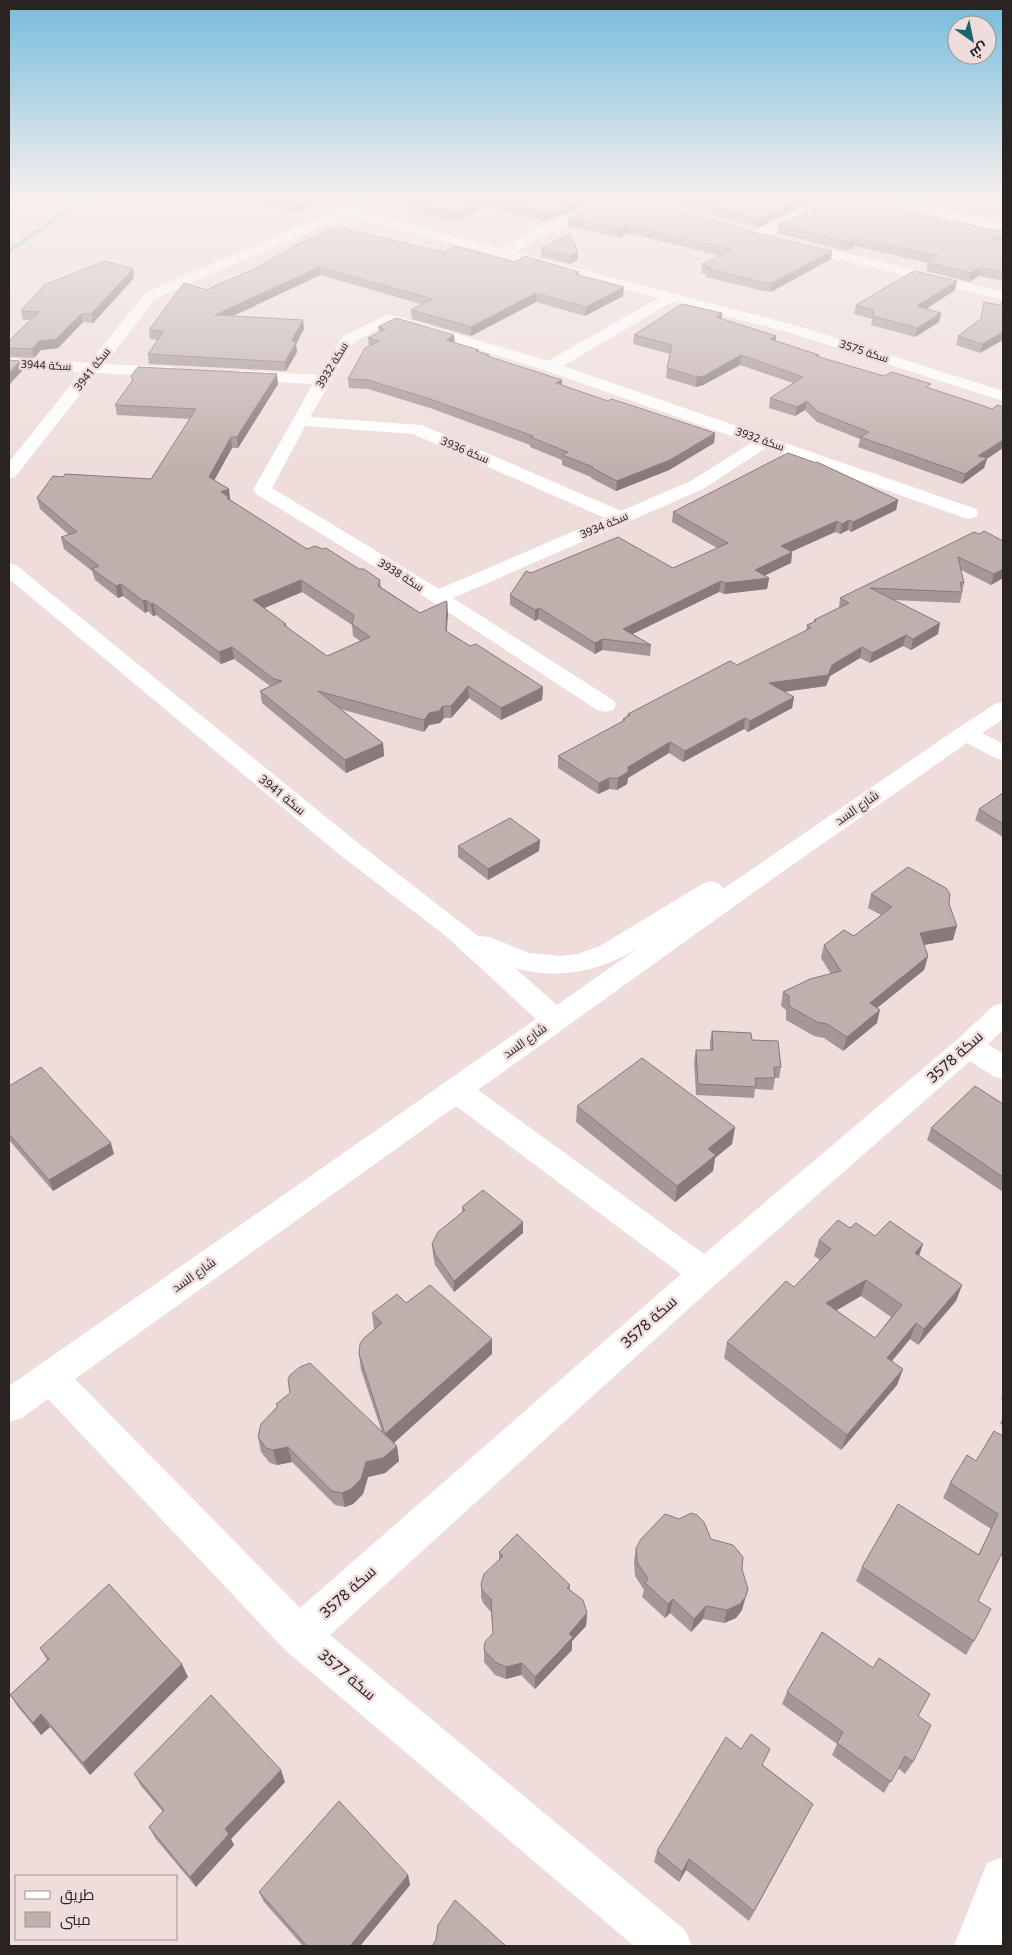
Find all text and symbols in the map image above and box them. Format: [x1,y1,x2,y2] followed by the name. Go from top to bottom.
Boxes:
[947,15,997,65] north arrow
[967,38,992,64] text: ش
[838,336,891,365] street label: سكة 3575
[312,339,351,390] street label: سكة 3932
[70,344,113,393] street label: سكة 3941
[20,356,72,373] street label: سكة 3944
[734,423,787,454] street label: سكة 3932
[439,433,491,466] street label: سكة 3936
[578,508,630,541] street label: سكة 3934
[376,555,427,594] street label: سكة 3938
[255,771,309,819] street label: سكة 3941
[832,786,882,829] street label: شارع السد
[500,1019,550,1062] street label: شارع السد
[922,1026,987,1087] street label: سكة 3578
[169,1253,219,1296] street label: شارع السد
[616,1291,681,1352] street label: سكة 3578
[315,1561,380,1622] street label: سكة 3578
[315,1644,381,1704] street label: سكة 3577
[15,1875,178,1940] legend
[60,1884,94,1905] text: طريق
[60,1909,91,1930] text: مبنى

